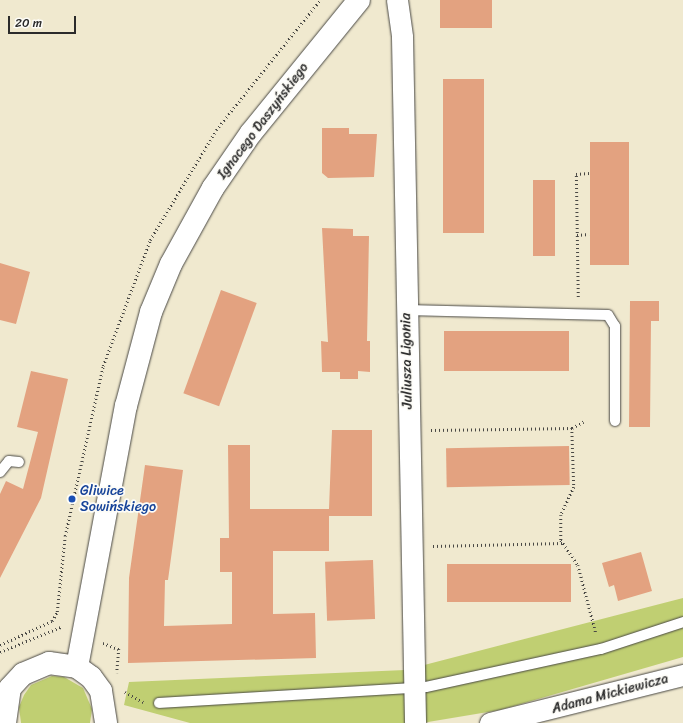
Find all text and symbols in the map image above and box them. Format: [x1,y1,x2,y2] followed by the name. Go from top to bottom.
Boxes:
[10,8,78,34] scale bar
[15,12,42,34] text: 20 m
[214,60,312,182] street label: Ignacego Daszyńskiego
[398,313,416,409] street label: Juliusza Ligonia
[80,483,156,516] place label: Gliwice Sowińskiego
[67,494,77,504] marker: Gliwice Sowińskiego
[550,670,670,718] street label: Adama Mickiewicza

